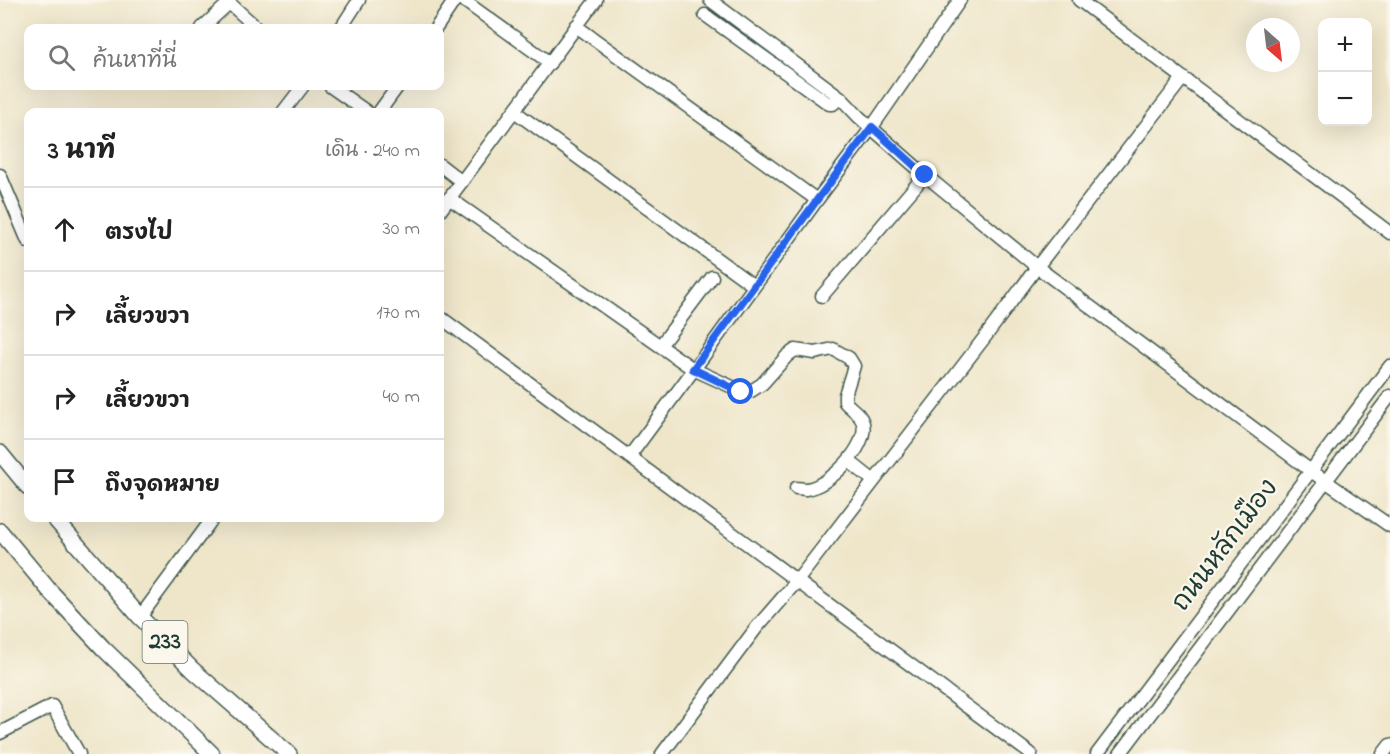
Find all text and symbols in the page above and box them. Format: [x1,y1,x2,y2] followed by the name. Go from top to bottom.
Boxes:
[1246,18,1300,72] north arrow
[1318,18,1372,126] map controls
[1318,18,1372,72] button: +
[24,24,444,90] search box
[45,41,78,74] icon: search
[93,46,177,78] text: ค้นหาที่นี่
[1318,72,1372,126] button: −
[48,133,115,171] text: 3 นาที
[325,137,420,166] text: เดิน · 240 m
[911,161,937,187] route end
[48,213,81,246] icon: ahead
[383,215,420,244] text: 30 m
[105,218,173,250] text: ตรงไป
[48,297,81,330] icon: right
[376,299,420,328] text: 170 m
[105,302,189,334] text: เลี้ยวขวา
[727,378,753,404] route start
[48,381,81,414] icon: right
[383,383,420,412] text: 40 m
[105,386,189,418] text: เลี้ยวขวา
[48,465,81,498] icon: arrive
[105,470,220,502] text: ถึงจุดหมาย
[1164,472,1288,620] street label: ถนนหลักเมือง
[142,621,188,663] road number: 233

